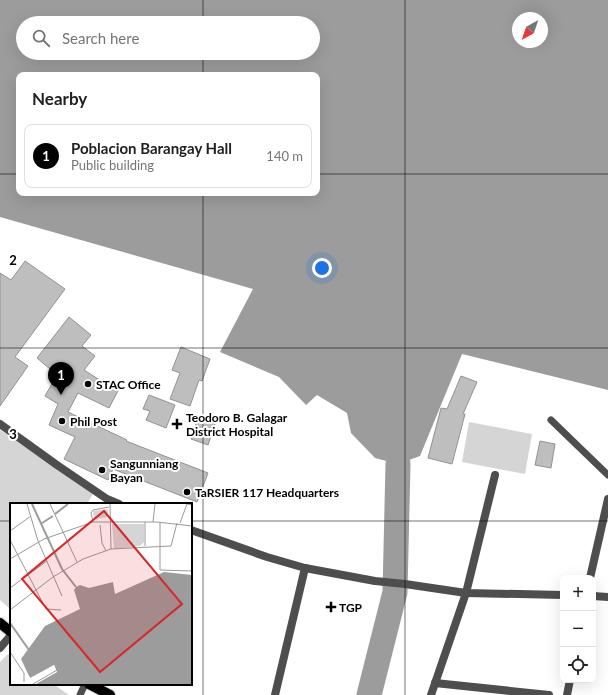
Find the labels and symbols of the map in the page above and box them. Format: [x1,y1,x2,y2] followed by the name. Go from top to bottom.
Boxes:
[512,12,548,48] north arrow
[9,252,17,268] text: 2
[312,258,332,278] your location
[48,362,74,395] pin: 1
[96,377,161,392] place label: STAC Office
[83,379,93,389] marker: STAC Office
[186,410,288,439] place label: Teodoro B. Galagar District Hospital
[70,414,117,429] place label: Phil Post
[57,416,67,426] marker: Phil Post
[171,418,183,430] marker: Teodoro B. Galagar District Hospital
[9,426,17,442] text: 3
[110,456,179,485] place label: Sangunniang Bayan
[97,465,107,475] marker: Sangunniang Bayan
[195,485,339,500] place label: TaRSIER 117 Headquarters
[182,487,192,497] marker: TaRSIER 117 Headquarters
[10,503,192,685] inset map
[339,600,363,615] place label: TGP
[326,602,336,612] marker: TGP

